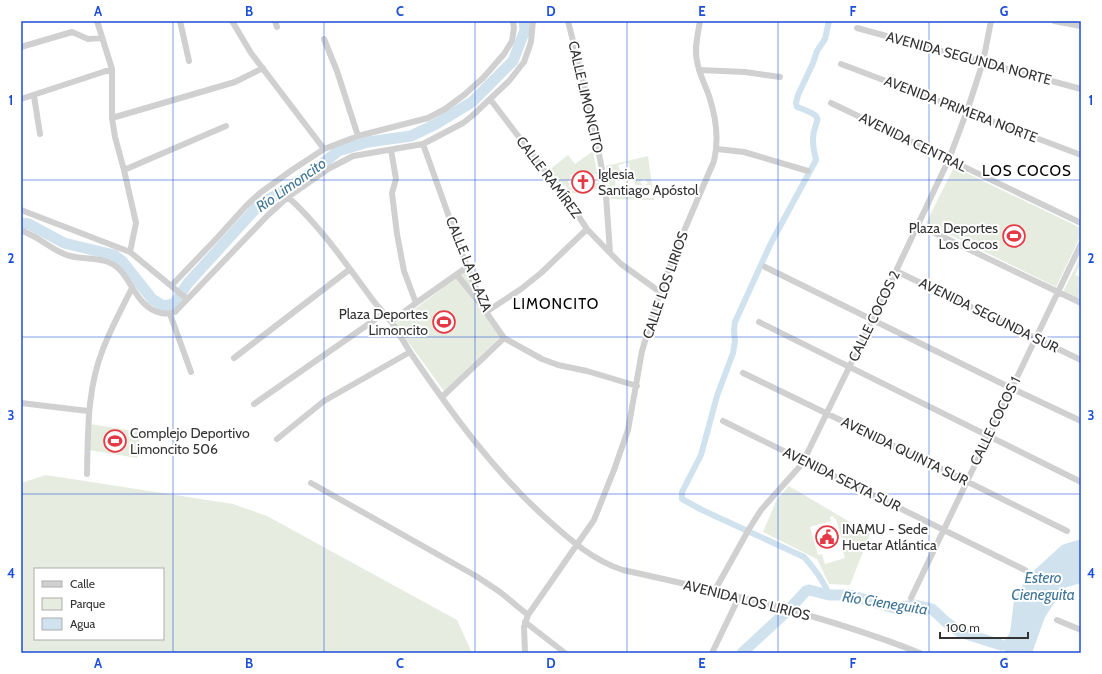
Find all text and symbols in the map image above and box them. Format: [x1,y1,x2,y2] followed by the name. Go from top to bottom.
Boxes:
[94,3,103,19] text: A
[245,3,253,19] text: B
[396,3,404,19] text: C
[546,3,556,19] text: D
[698,3,706,19] text: E
[850,3,857,19] text: F
[1000,3,1009,19] text: G
[884,27,1054,89] street label: AVENIDA SEGUNDA NORTE
[564,39,608,155] street label: CALLE LIMONCITO
[882,71,1040,147] street label: AVENIDA PRIMERA NORTE
[9,92,13,108] text: 1
[1089,92,1093,108] text: 1
[856,108,970,176] street label: AVENIDA CENTRAL
[512,132,586,222] street label: CALLE RAMÍREZ
[252,154,330,216] water label: Río Limoncito
[982,162,1072,180] district label: LOS COCOS
[598,165,699,199] place label: Iglesia Santiago Apóstol
[570,169,596,195] church icon: Iglesia Santiago Apóstol
[442,214,496,315] street label: CALLE LA PLAZA
[909,219,998,253] place label: Plaza Deportes Los Cocos
[1001,223,1027,249] sports icon: Plaza Deportes Los Cocos
[638,229,692,341] street label: CALLE LOS LIRIOS
[8,250,15,266] text: 2
[1088,250,1095,266] text: 2
[844,267,904,365] street label: CALLE COCOS 2
[916,273,1062,357] street label: AVENIDA SEGUNDA SUR
[513,295,599,313] district label: LIMONCITO
[339,305,428,339] place label: Plaza Deportes Limoncito
[431,309,457,335] sports icon: Plaza Deportes Limoncito
[966,374,1024,468] street label: CALLE COCOS 1
[7,407,15,423] text: 3
[1087,407,1095,423] text: 3
[839,412,972,490] street label: AVENIDA QUINTA SUR
[130,424,250,458] place label: Complejo Deportivo Limoncito 506
[102,428,128,454] sports icon: Complejo Deportivo Limoncito 506
[780,443,904,516] street label: AVENIDA SEXTA SUR
[842,520,937,554] place label: INAMU - Sede Huetar Atlántica
[814,524,840,550] public building icon: INAMU - Sede Huetar Atlántica
[7,565,15,581] text: 4
[1087,565,1095,581] text: 4
[34,568,164,640] legend
[1011,569,1075,604] water label: Estero Cieneguita
[70,576,95,591] text: Calle
[682,576,812,624] street label: AVENIDA LOS LIRIOS
[841,587,929,619] water label: Río Cieneguita
[70,596,105,611] text: Parque
[940,614,1028,640] scale bar
[70,616,96,631] text: Agua
[946,620,980,635] text: 100 m
[94,655,103,671] text: A
[245,655,253,671] text: B
[396,655,404,671] text: C
[546,655,556,671] text: D
[698,655,706,671] text: E
[850,655,857,671] text: F
[1000,655,1009,671] text: G

